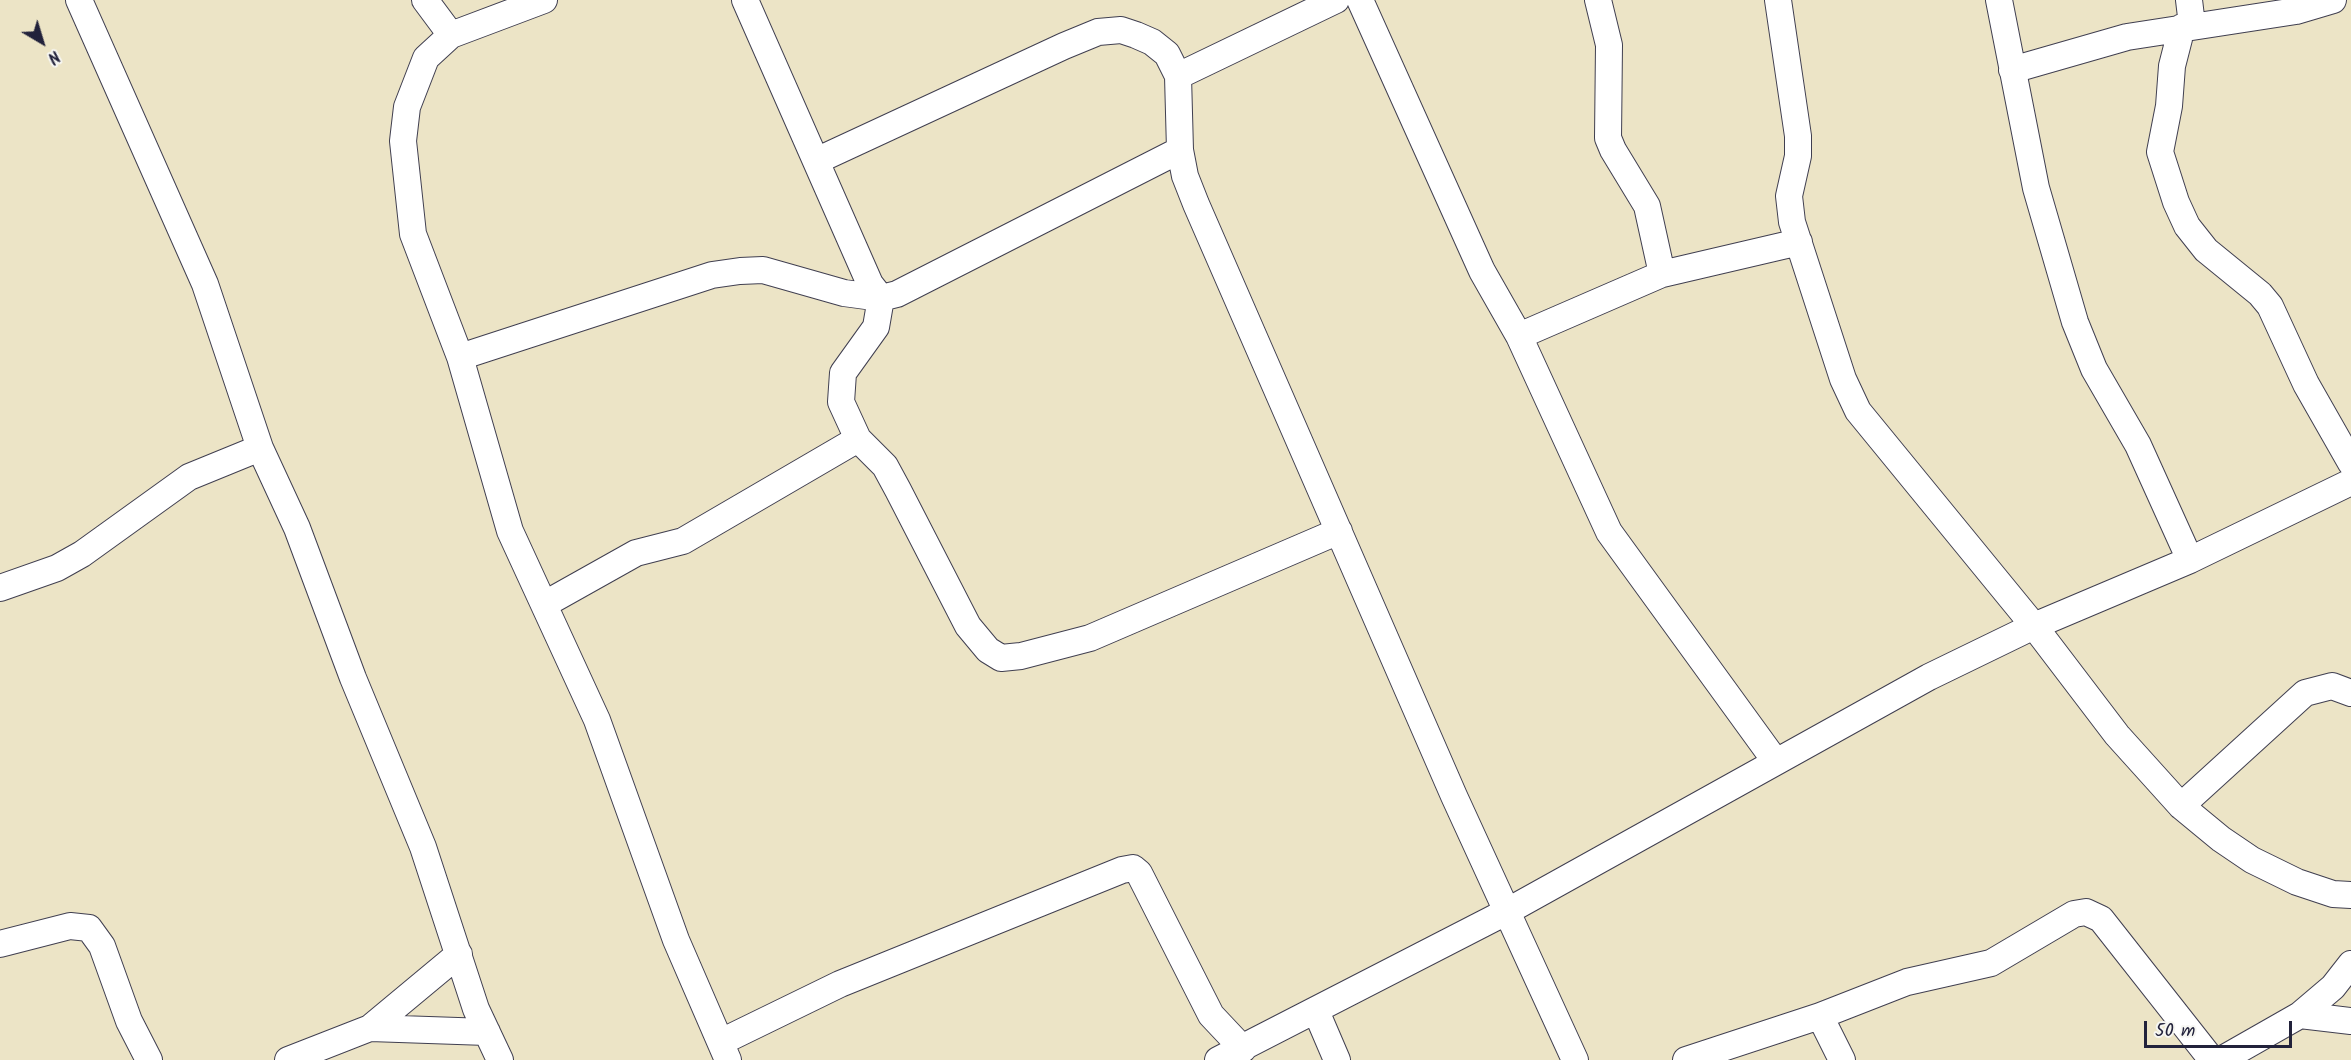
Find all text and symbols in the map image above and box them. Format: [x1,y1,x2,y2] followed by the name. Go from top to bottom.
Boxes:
[12,12,72,72] north arrow
[42,44,65,70] text: N
[2147,1009,2296,1047] scale bar
[2155,1017,2195,1046] text: 50 m

